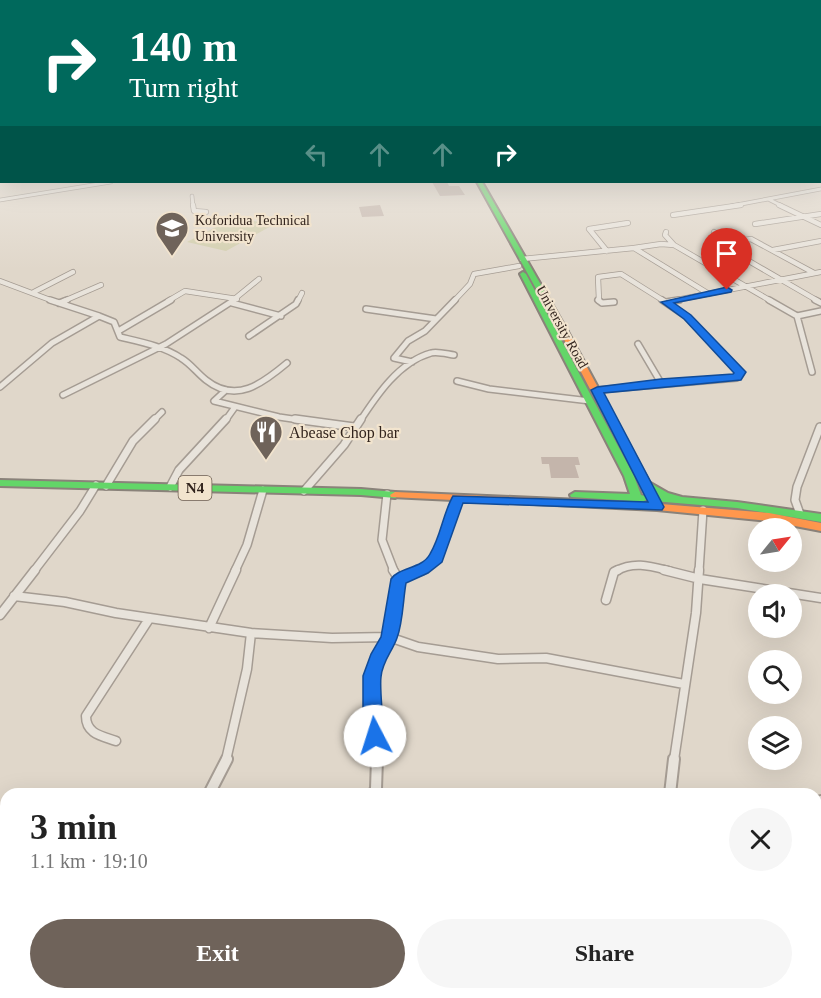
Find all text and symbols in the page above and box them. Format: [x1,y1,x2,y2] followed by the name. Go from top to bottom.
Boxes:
[30,24,108,102] icon: right
[129,24,238,70] text: 140 m
[129,73,238,103] text: Turn right
[300,138,333,171] icon: left
[363,138,396,171] icon: ahead
[426,138,459,171] icon: ahead
[489,138,522,171] icon: right
[154,210,190,257] school or university icon: Koforidua Technical University
[195,213,310,244] place label: Koforidua Technical University
[701,228,752,290] pin
[710,237,743,270] icon: arrive
[533,283,591,371] street label: University Road
[248,414,284,461] restaurant icon: Abease Chop bar
[289,424,400,442] place label: Abease Chop bar
[178,476,212,500] road number: N4
[748,518,802,572] north arrow
[748,518,802,770] map controls
[748,584,802,638] button: sound
[748,650,802,704] button: search
[343,704,407,768] position arrow
[748,716,802,770] button: layers
[30,807,117,847] text: 3 min
[729,808,792,871] button: close
[30,850,148,872] text: 1.1 km · 19:10
[30,919,405,988] button: Exit
[417,919,792,988] button: Share

